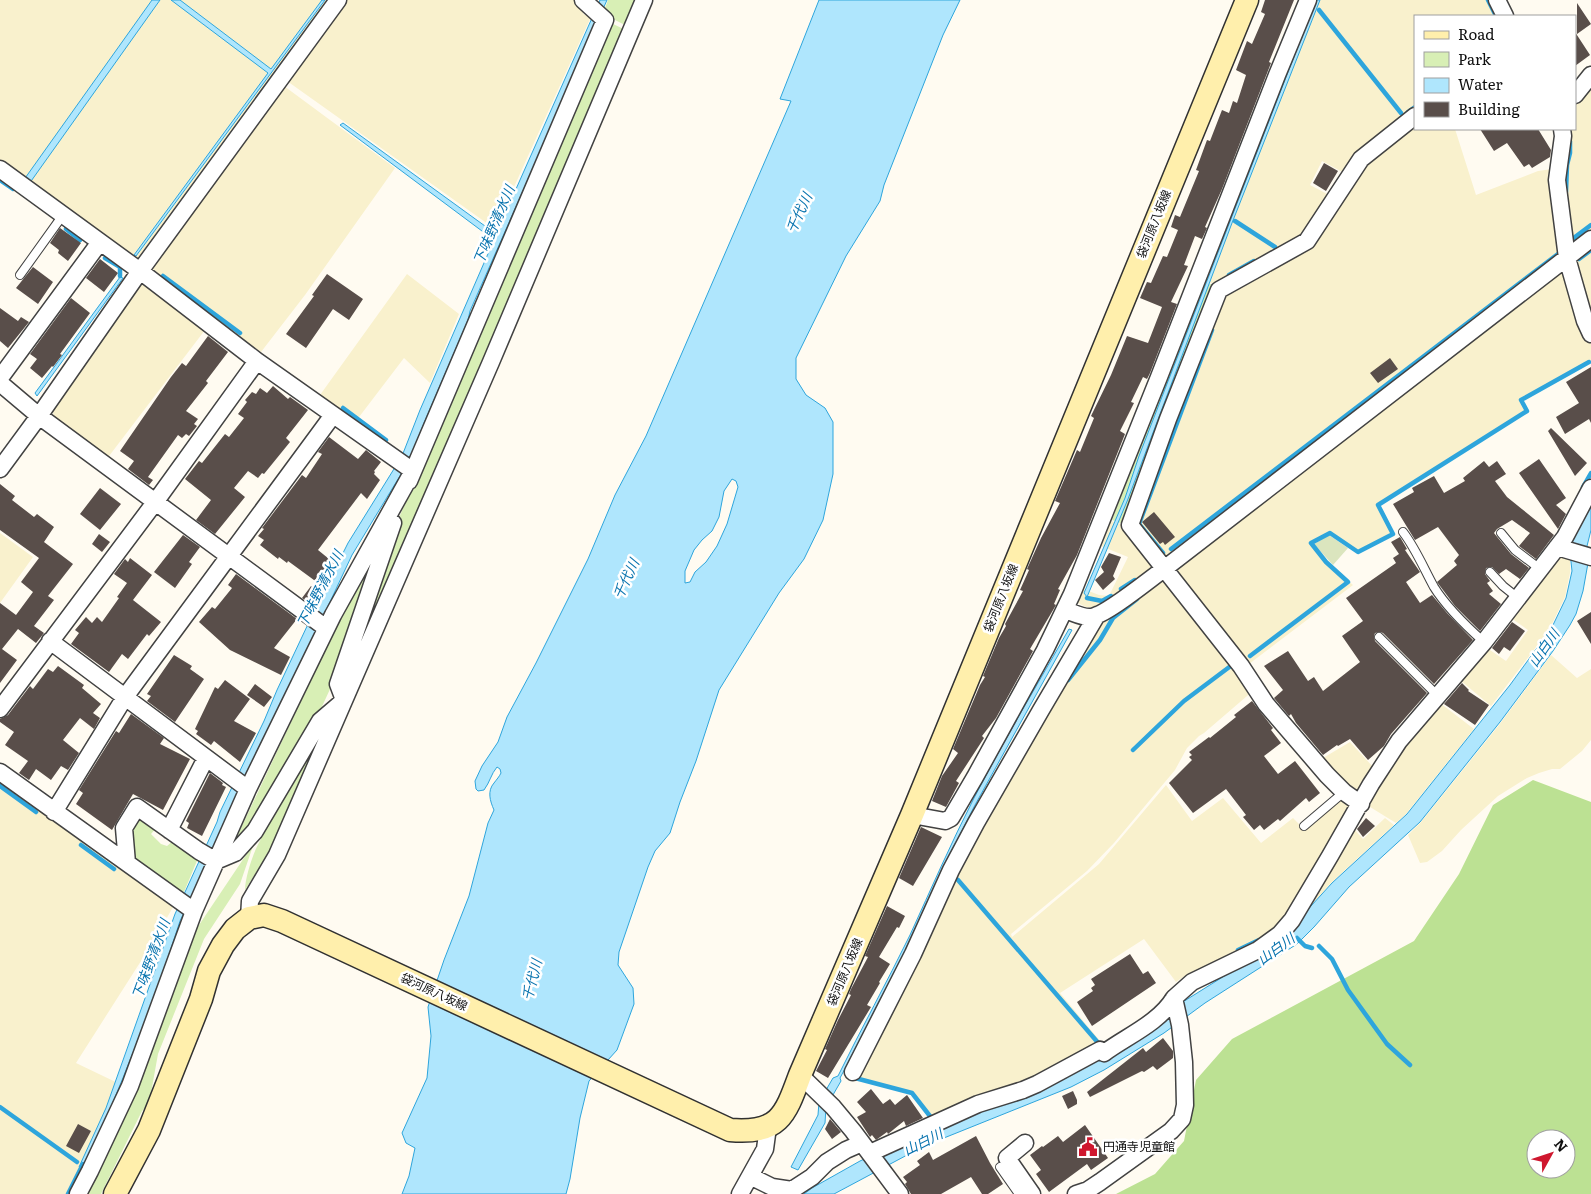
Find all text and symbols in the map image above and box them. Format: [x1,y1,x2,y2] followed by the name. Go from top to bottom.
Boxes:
[1414,15,1576,130] legend
[1458,22,1494,45] text: Road
[1458,47,1492,70] text: Park
[1458,72,1503,95] text: Water
[1458,97,1520,120] text: Building
[467,180,519,267] water label: 下味野清水川
[1131,187,1175,261] street label: 袋河原八坂線
[780,188,817,236] water label: 千代川
[291,545,348,631] water label: 下味野清水川
[607,554,644,602] water label: 千代川
[978,561,1022,635] street label: 袋河原八坂線
[1523,623,1565,670] water label: 山白川
[126,914,175,1002] water label: 下味野清水川
[1253,927,1300,969] water label: 山白川
[821,935,866,1009] street label: 袋河原八坂線
[516,955,546,1003] water label: 千代川
[397,967,471,1014] street label: 袋河原八坂線
[899,1122,948,1160] water label: 山白川
[1526,1129,1576,1179] north arrow
[1550,1134,1573,1156] text: N
[1077,1136,1099,1158] public building icon: 円通寺児童館
[1103,1137,1175,1155] place label: 円通寺児童館

